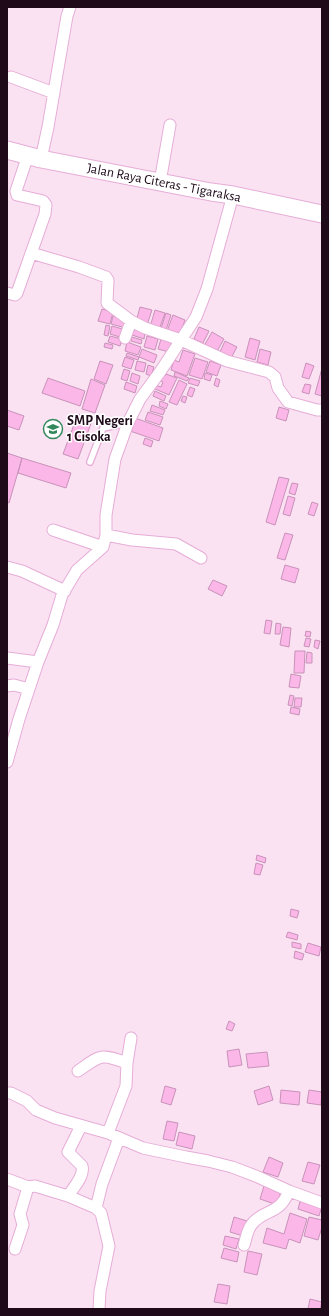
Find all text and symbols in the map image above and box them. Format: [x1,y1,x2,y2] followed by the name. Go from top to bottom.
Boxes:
[86,161,243,205] street label: Jalan Raya Citeras - Tigaraksa
[67,414,133,444] place label: SMP Negeri 1 Cisoka
[42,418,64,440] school or university icon: SMP Negeri 1 Cisoka

